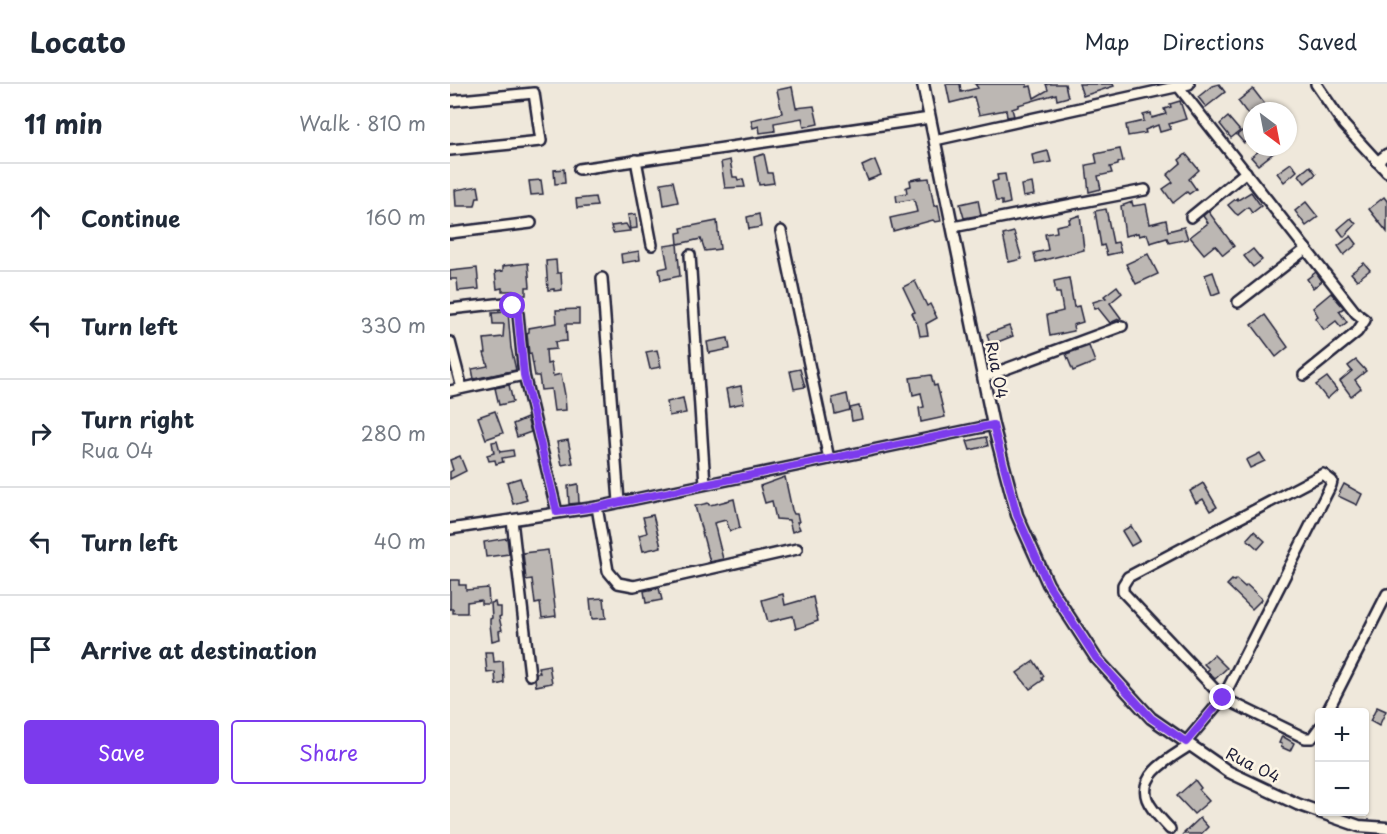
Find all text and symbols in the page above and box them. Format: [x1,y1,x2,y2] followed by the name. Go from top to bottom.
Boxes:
[30,20,126,63] text: Locato
[1084,25,1129,57] text: Map
[1162,25,1264,57] text: Directions
[1297,25,1357,57] text: Saved
[1243,102,1297,156] north arrow
[24,104,103,143] text: 11 min
[299,108,426,138] text: Walk · 810 m
[24,201,57,234] icon: ahead
[81,201,180,234] text: Continue
[366,202,426,232] text: 160 m
[499,292,525,318] route start
[24,309,57,342] icon: left
[81,309,178,342] text: Turn left
[360,310,426,340] text: 330 m
[981,339,1015,401] street label: Rua 04
[81,402,194,435] text: Turn right
[24,417,57,450] icon: right
[361,418,426,448] text: 280 m
[81,435,154,465] text: Rua 04
[24,525,57,558] icon: left
[81,525,178,558] text: Turn left
[374,526,426,556] text: 40 m
[24,633,57,666] icon: arrive
[81,633,317,666] text: Arrive at destination
[1209,684,1235,710] route end
[1315,708,1369,816] map controls
[1315,708,1369,762] button: +
[24,720,219,784] button: Save
[231,720,426,784] button: Share
[1222,740,1285,788] street label: Rua 04
[1315,762,1369,816] button: −

